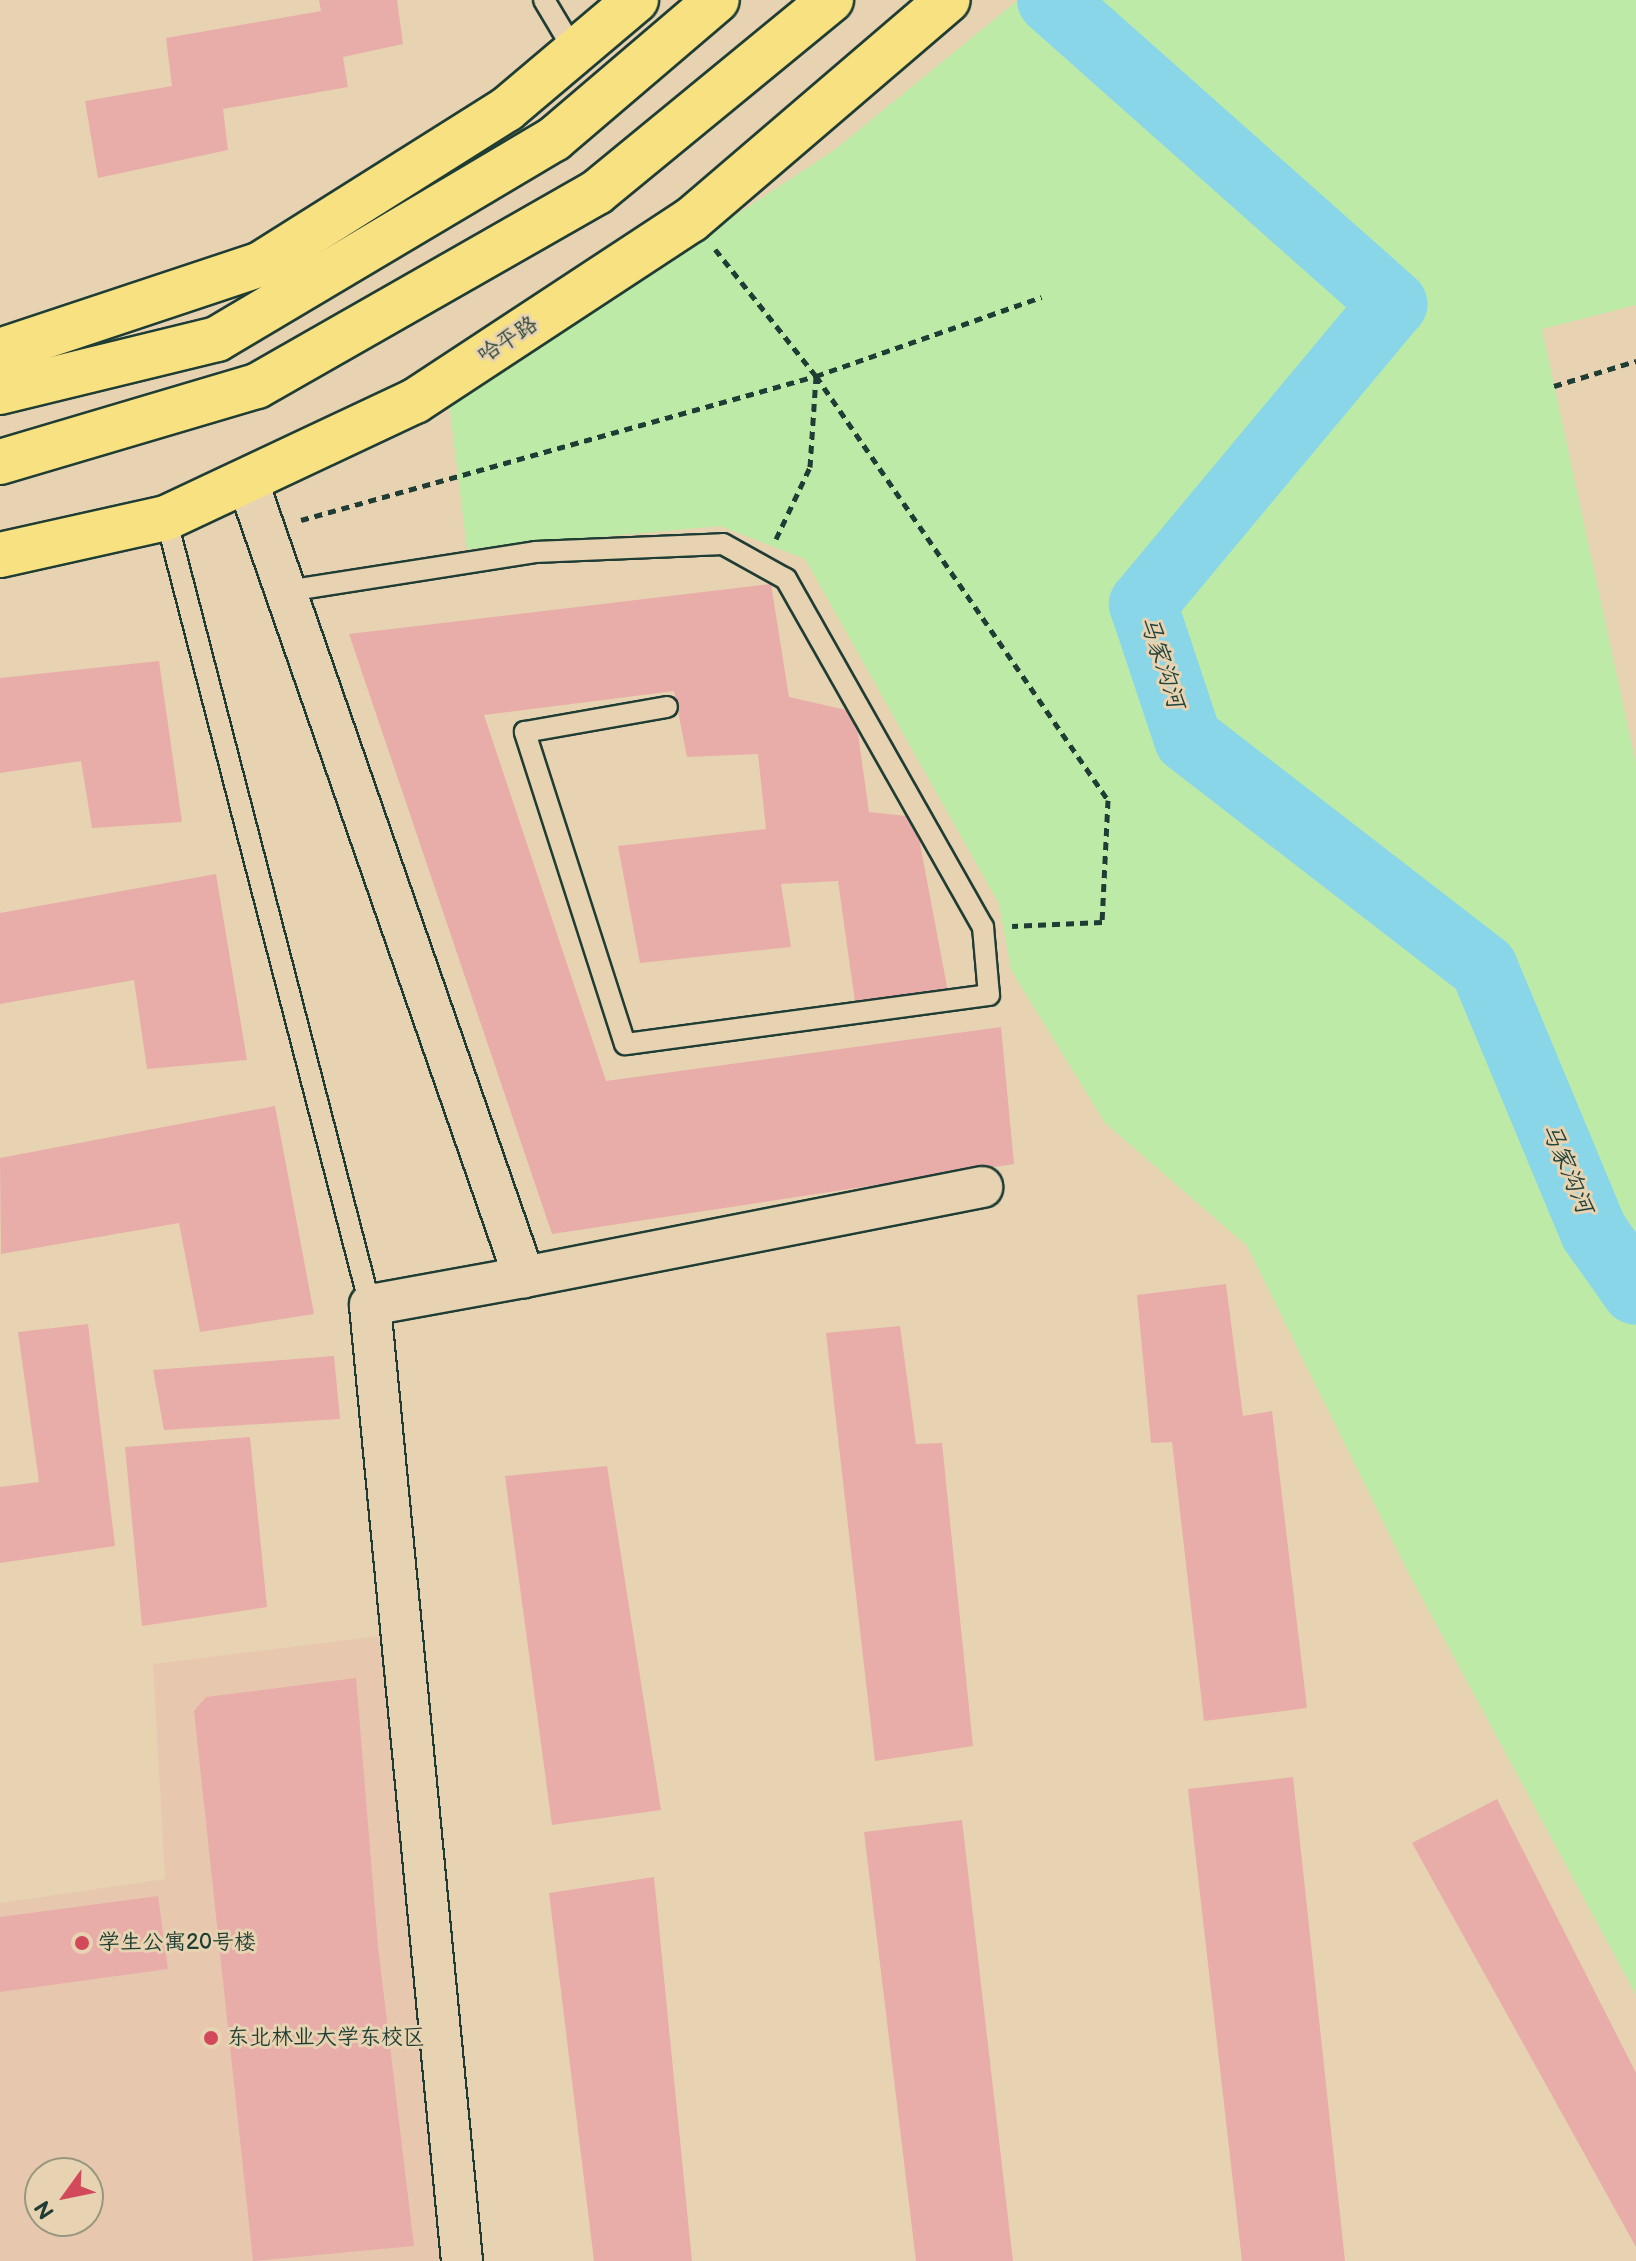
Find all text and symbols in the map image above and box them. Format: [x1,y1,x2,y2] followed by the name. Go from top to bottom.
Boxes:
[473,311,543,369] street label: 哈平路
[1133,612,1191,712] water label: 马家沟河
[1535,1118,1599,1218] water label: 马家沟河
[98,1930,256,1956] place label: 学生公寓20号楼
[73,1934,91,1952] marker: 学生公寓20号楼
[227,2025,425,2051] place label: 东北林业大学东校区
[202,2029,220,2047] marker: 东北林业大学东校区
[24,2157,104,2237] north arrow
[29,2195,61,2224] text: N

